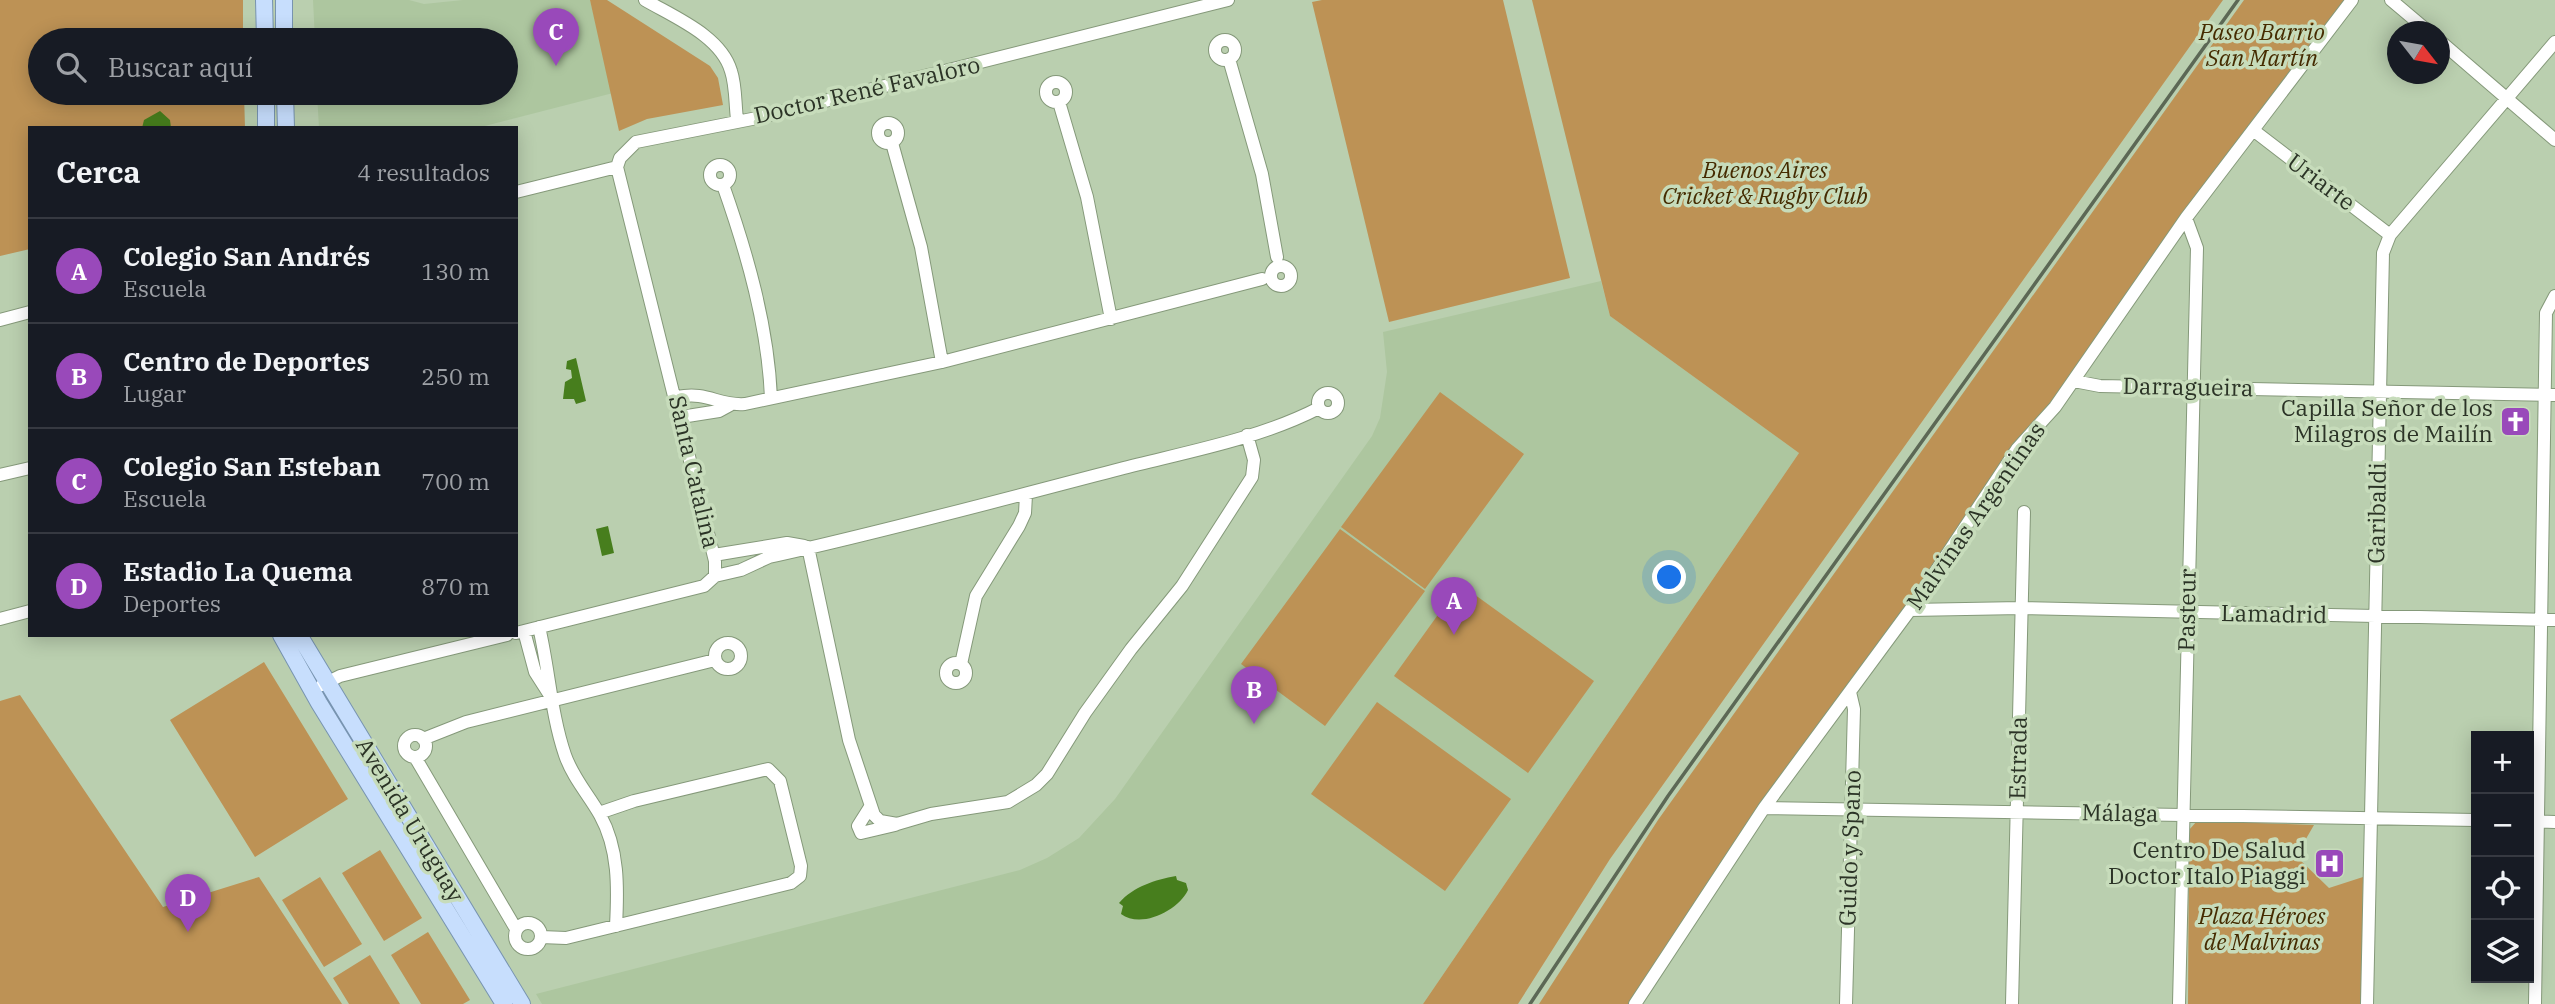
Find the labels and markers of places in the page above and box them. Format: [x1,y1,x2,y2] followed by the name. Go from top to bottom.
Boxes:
[533,8,579,66] pin: C
[2281,392,2493,448] place label: Capilla Señor de los Milagros de Mailín
[2499,404,2533,438] church icon: Capilla Señor de los Milagros de Mailín
[1431,577,1477,635] pin: A
[1231,666,1277,724] pin: B
[2108,834,2306,890] place label: Centro De Salud Doctor Italo Piaggi
[2312,846,2346,880] hospital icon: Centro De Salud Doctor Italo Piaggi
[165,874,211,932] pin: D

